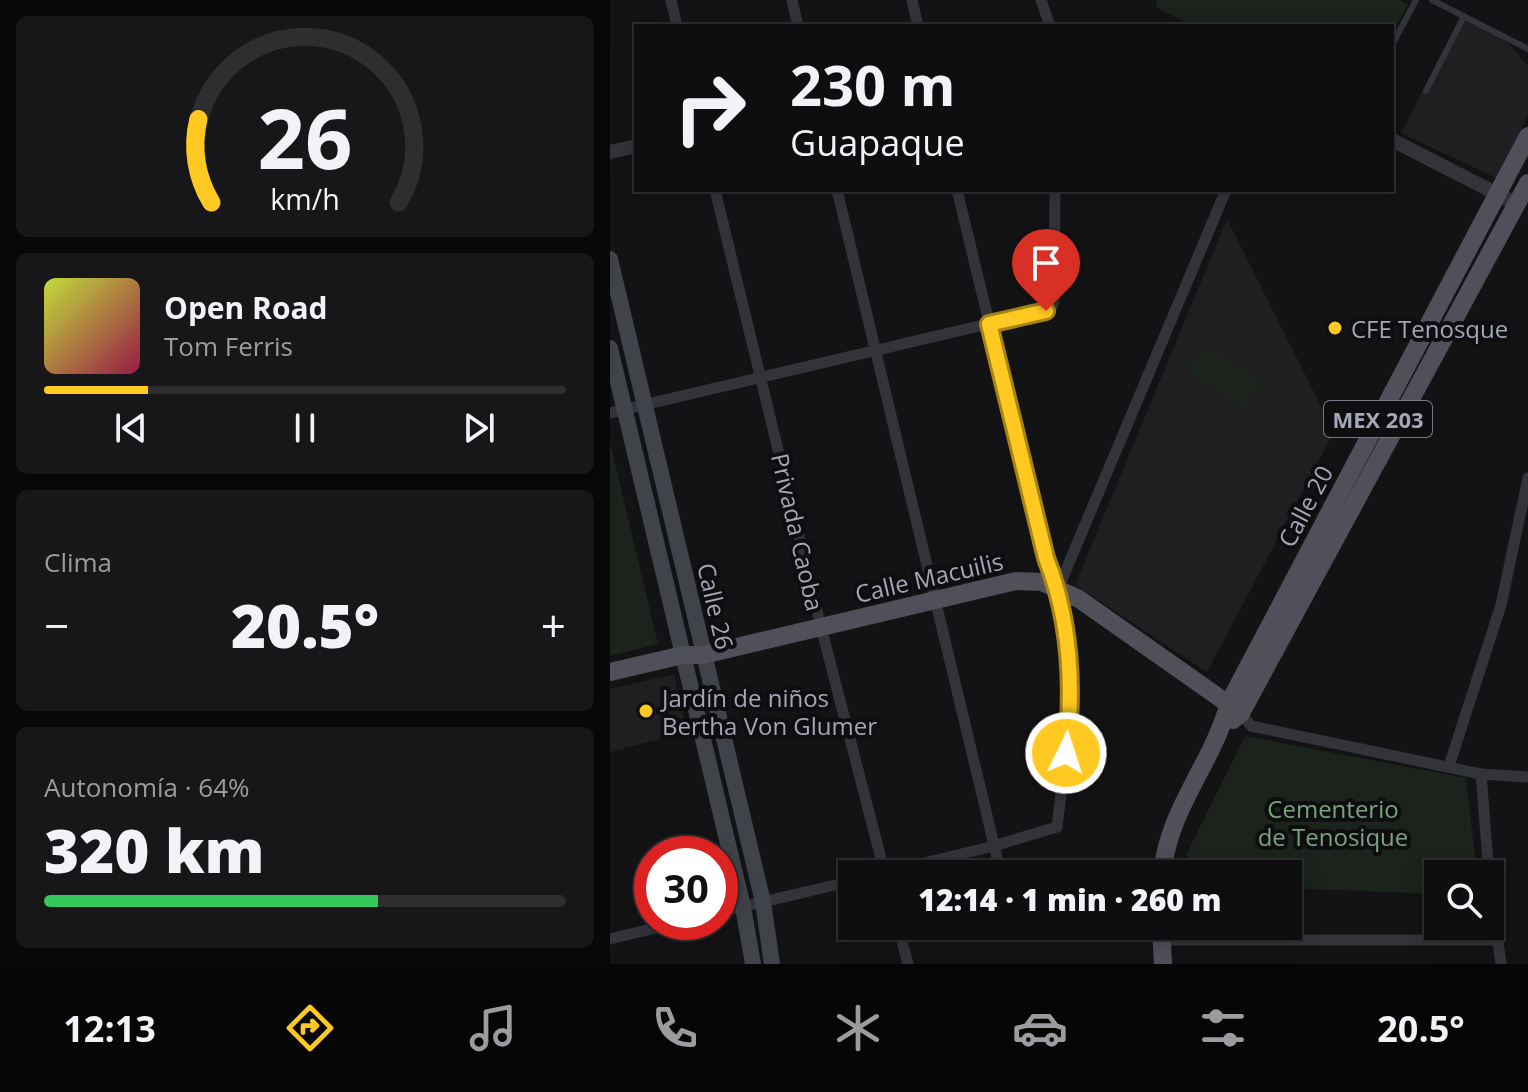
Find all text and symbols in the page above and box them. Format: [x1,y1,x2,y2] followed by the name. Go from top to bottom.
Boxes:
[790,46,956,122] text: 230 m
[658,56,762,160] icon: right
[257,79,353,192] text: 26
[790,118,965,167] text: Guapaque
[270,179,340,218] text: km/h
[1012,229,1080,311] pin
[1024,241,1068,285] icon: arrive
[164,287,328,328] text: Open Road
[1351,312,1508,345] place label: CFE Tenosque
[1326,319,1344,337] marker: CFE Tenosque
[164,328,293,364] text: Tom Ferris
[1324,401,1432,437] road number: MEX 203
[109,406,153,450] icon: previous
[283,406,327,450] icon: pause
[457,406,501,450] icon: next
[764,450,832,614] street label: Privada Caoba
[1270,460,1340,552] street label: Calle 20
[44,544,112,580] text: Clima
[852,544,1006,610] street label: Calle Macuilis
[690,560,742,652] street label: Calle 26
[231,584,379,666] text: 20.5°
[44,595,69,655] text: −
[541,595,566,655] text: +
[660,681,877,742] place label: Jardín de niños Bertha Von Glumer
[637,702,655,720] marker: Jardín de niños Bertha Von Glumer
[1024,711,1108,795] position arrow
[44,769,250,805] text: Autonomía · 64%
[1258,792,1408,853] park label: Cementerio de Tenosique
[44,809,265,891] text: 320 km
[634,836,738,940] speed limit sign: 30
[1424,860,1504,940] map controls
[1424,860,1504,940] button: search
[918,879,1222,920] text: 12:14 · 1 min · 260 m
[282,1000,338,1056] icon: directions
[465,1000,521,1056] icon: music
[647,1000,703,1056] icon: phone
[830,1000,886,1056] icon: climate
[1012,1000,1068,1056] icon: car
[1195,1000,1251,1056] icon: filters
[63,1004,156,1053] text: 12:13
[1377,1004,1465,1053] text: 20.5°

